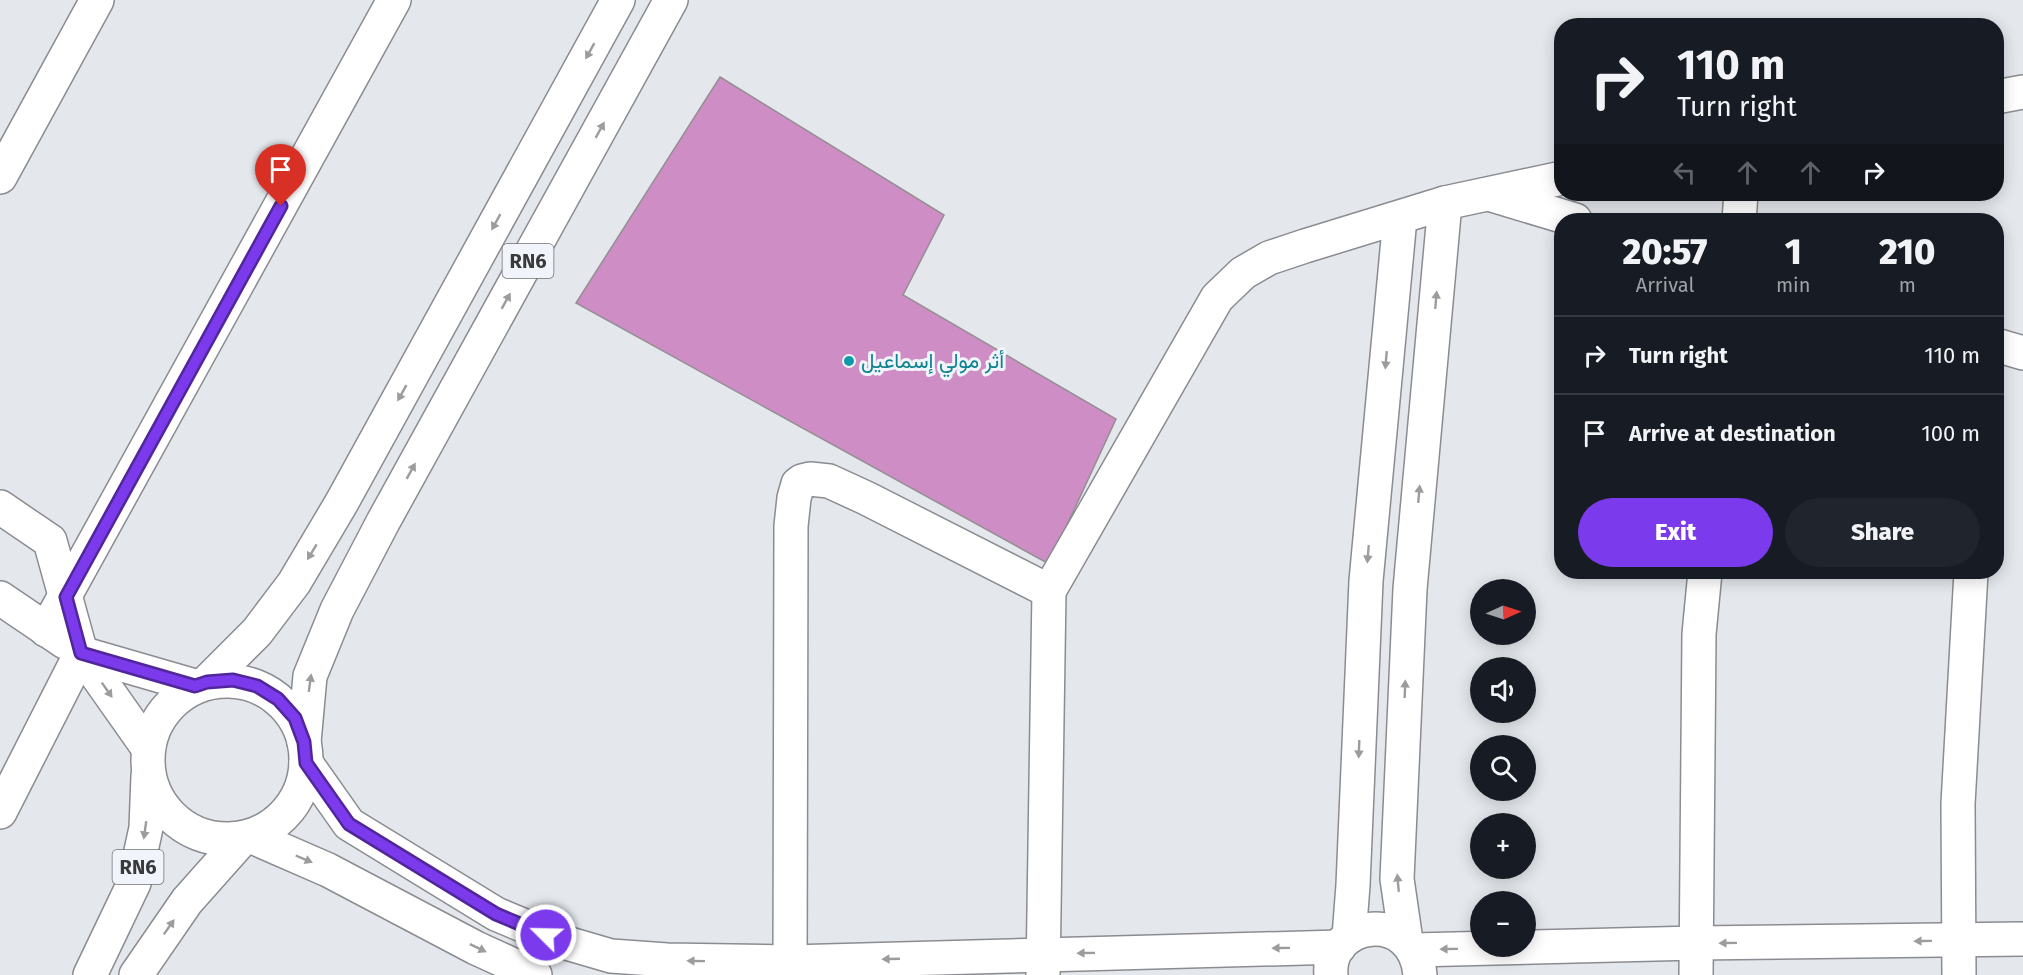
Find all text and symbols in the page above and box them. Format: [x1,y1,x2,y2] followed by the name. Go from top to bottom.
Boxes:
[1677,40,1785,90] text: 110 m
[1578,42,1656,120] icon: right
[584,43,595,59] one-way arrow
[1677,91,1797,123] text: Turn right
[595,121,605,138] one-way arrow
[255,144,306,206] pin
[264,153,297,186] icon: arrive
[1668,156,1701,189] icon: left
[1731,156,1764,189] icon: ahead
[1794,156,1827,189] icon: ahead
[1857,156,1890,189] icon: right
[491,214,501,231] one-way arrow
[1623,230,1707,274] text: 20:57
[1785,230,1802,274] text: 1
[1879,230,1935,274] text: 210
[502,244,554,278] road number: RN6
[1636,273,1694,297] text: Arrival
[1776,273,1810,297] text: min
[1899,273,1916,297] text: m
[1431,290,1441,309] one-way arrow
[501,292,511,309] one-way arrow
[1578,339,1611,372] icon: right
[1629,342,1728,369] text: Turn right
[1924,342,1980,369] text: 110 m
[861,348,1004,378] place label: أثر مولي إسماعيل
[1382,350,1391,369] one-way arrow
[842,354,856,368] marker: أثر مولي إسماعيل
[397,385,407,402] one-way arrow
[1578,417,1611,450] icon: arrive
[1629,420,1836,447] text: Arrive at destination
[1921,420,1980,447] text: 100 m
[406,463,417,479] one-way arrow
[1414,485,1424,504] one-way arrow
[1578,498,1773,567] button: Exit
[1785,498,1980,567] button: Share
[307,544,318,560] one-way arrow
[1363,544,1373,563] one-way arrow
[1470,579,1536,645] north arrow
[1470,579,1536,957] map controls
[1470,657,1536,723] button: sound
[305,674,315,693] one-way arrow
[1401,679,1410,698] one-way arrow
[101,682,112,698] one-way arrow
[1470,735,1536,801] button: search
[1354,739,1364,758] one-way arrow
[1470,813,1536,879] button: +
[140,821,149,840] one-way arrow
[112,850,164,884] road number: RN6
[295,855,313,864] one-way arrow
[1393,874,1403,893] one-way arrow
[1470,891,1536,957] button: −
[514,903,578,967] position arrow
[163,919,174,935] one-way arrow
[1913,936,1932,946] one-way arrow
[1718,938,1737,948] one-way arrow
[1271,943,1290,953] one-way arrow
[469,944,486,953] one-way arrow
[1439,944,1458,954] one-way arrow
[1076,948,1095,958] one-way arrow
[881,954,900,964] one-way arrow
[687,956,706,966] one-way arrow

